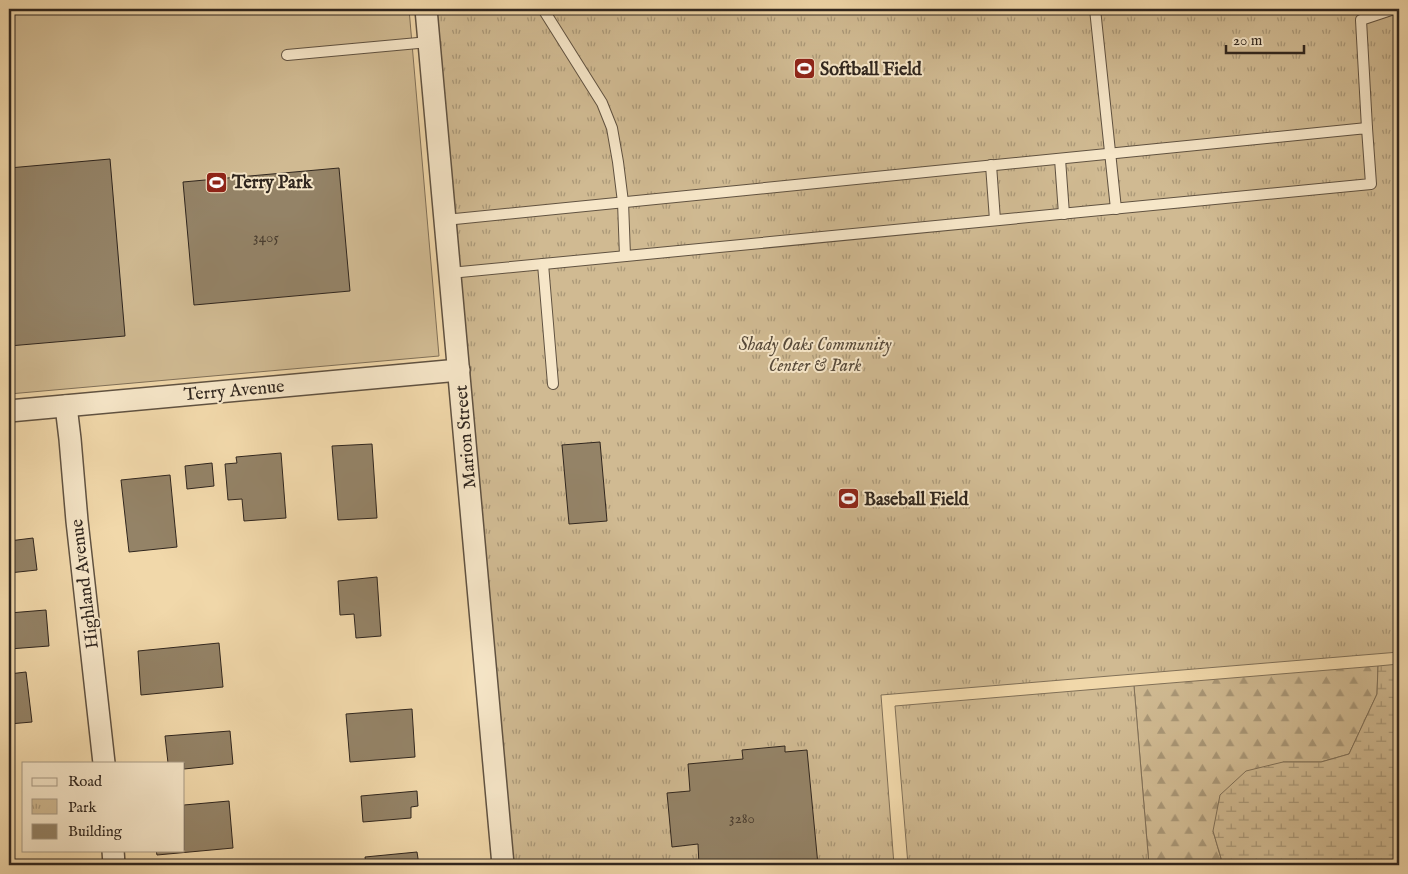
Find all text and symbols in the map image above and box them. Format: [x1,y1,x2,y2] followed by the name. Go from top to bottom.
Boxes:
[1226,22,1303,54] scale bar
[1233,31,1263,50] text: 20 m
[792,57,816,81] sports icon: Softball Field
[820,59,922,82] place label: Softball Field
[204,170,228,194] sports icon: Terry Park
[231,172,313,195] place label: Terry Park
[253,228,279,247] house number: 3405
[738,334,892,378] park label: Shady Oaks Community Center & Park
[183,376,285,407] street label: Terry Avenue
[451,384,482,490] street label: Marion Street
[836,487,860,511] sports icon: Baseball Field
[864,489,969,512] place label: Baseball Field
[66,518,105,650] street label: Highland Avenue
[22,762,185,852] legend
[68,772,103,791] text: Road
[68,798,98,817] text: Park
[729,809,755,828] house number: 3280
[68,822,123,841] text: Building

